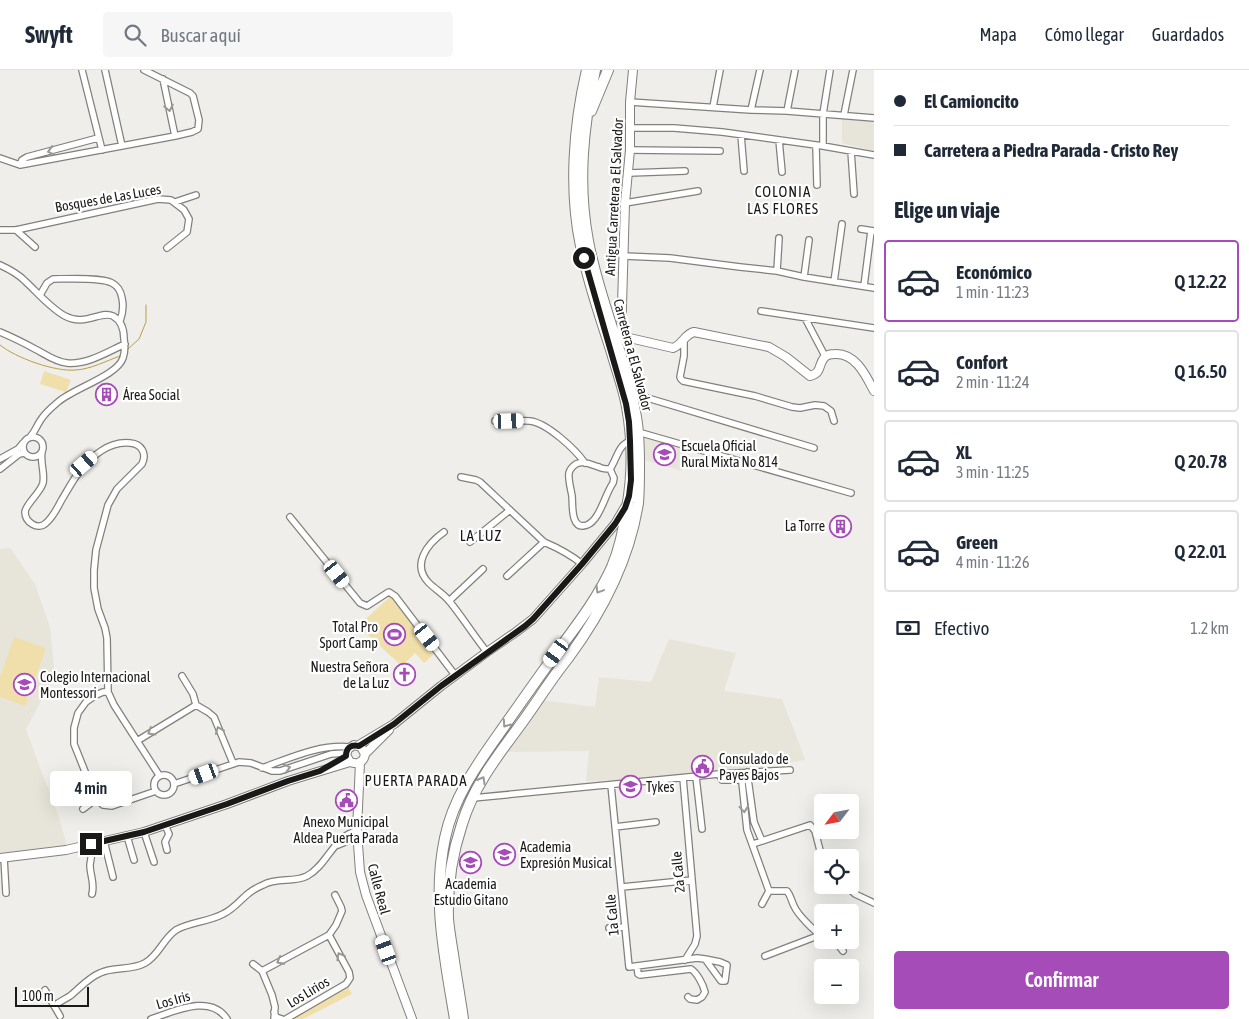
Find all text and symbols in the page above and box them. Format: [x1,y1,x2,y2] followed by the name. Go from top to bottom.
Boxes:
[103,12,453,57] search box
[25,21,73,48] text: Swyft
[121,21,149,49] icon: search
[161,24,241,46] text: Buscar aquí
[979,24,1017,45] text: Mapa
[1045,24,1124,45] text: Cómo llegar
[1152,24,1224,45] text: Guardados
[924,90,1019,112] text: El Camioncito
[163,103,174,112] one-way arrow
[602,117,626,276] street label: Antigua Carretera a El Salvador
[924,139,1178,161] text: Carretera a Piedra Parada - Cristo Rey
[48,145,56,155] one-way arrow
[54,181,162,215] street label: Bosques de Las Luces
[747,183,819,217] district label: COLONIA LAS FLORES
[894,197,1000,223] text: Elige un viaje
[573,247,595,269] route start
[896,259,941,304] icon: car
[956,261,1032,283] text: Económico
[1174,270,1227,292] text: Q 12.22
[956,283,1029,301] text: 1 min · 11:23
[610,297,656,414] street label: Carretera a El Salvador
[896,349,941,394] icon: car
[956,351,1008,373] text: Confort
[1174,360,1227,382] text: Q 16.50
[956,373,1029,391] text: 2 min · 11:24
[95,383,119,407] building icon: Área Social
[123,387,180,403] place label: Área Social
[493,413,524,429] car
[681,438,778,470] place label: Escuela Oficial Rural Mixta No 814
[896,439,941,484] icon: car
[956,441,972,463] text: XL
[653,442,677,466] school or university icon: Escuela Oficial Rural Mixta No 814
[67,448,100,480] car
[1174,450,1227,472] text: Q 20.78
[956,463,1029,481] text: 3 min · 11:25
[829,514,853,538] building icon: La Torre
[785,518,825,534] place label: La Torre
[460,527,502,544] district label: LA LUZ
[896,529,941,574] icon: car
[956,531,998,553] text: Green
[1174,540,1227,562] text: Q 22.01
[956,553,1029,571] text: 4 min · 11:26
[321,558,352,590] car
[595,585,605,594] one-way arrow
[894,614,922,642] icon: cash
[934,617,989,639] text: Efectivo
[319,619,378,651] place label: Total Pro Sport Camp
[1190,619,1229,637] text: 1.2 km
[411,621,442,653] car
[382,623,406,647] sports icon: Total Pro Sport Camp
[541,636,570,670] car
[310,659,389,691] place label: Nuestra Señora de La Luz
[393,663,417,687] church icon: Nuestra Señora de La Luz
[40,669,151,701] place label: Colegio Internacional Montessori
[12,673,36,697] school or university icon: Colegio Internacional Montessori
[503,718,512,728] one-way arrow
[148,726,157,736] one-way arrow
[215,726,225,735] one-way arrow
[719,751,789,783] place label: Consulado de Payes Bajos
[691,755,715,779] public building icon: Consulado de Payes Bajos
[187,762,220,786] car
[282,764,290,774] one-way arrow
[50,772,132,806] callout: 4 min
[364,772,468,789] district label: PUERTA PARADA
[618,775,642,799] school or university icon: Tykes
[476,776,486,785] one-way arrow
[75,779,107,797] text: 4 min
[646,779,675,795] place label: Tykes
[334,788,358,812] public building icon: Anexo Municipal Aldea Puerta Parada
[814,794,859,839] north arrow
[814,794,859,1004] map controls
[739,805,750,813] one-way arrow
[294,814,398,846] place label: Anexo Municipal Aldea Puerta Parada
[80,833,102,855] route end
[520,839,612,871] place label: Academia Expresión Musical
[492,843,516,867] school or university icon: Academia Expresión Musical
[814,849,859,894] button: locate
[459,850,483,874] school or university icon: Academia Estudio Gitano
[668,851,688,893] street label: 2a Calle
[365,862,394,916] street label: Calle Real
[434,876,508,908] place label: Academia Estudio Gitano
[602,894,622,936] street label: 1a Calle
[814,904,859,949] button: +
[373,933,398,967] car
[894,951,1229,1009] button: Confirmar
[337,952,347,961] one-way arrow
[276,955,285,965] one-way arrow
[814,959,859,1004] button: −
[284,973,332,1011] street label: Los Lirios
[15,984,89,1007] scale bar
[22,988,54,1004] text: 100 m
[154,988,192,1012] street label: Los Iris

